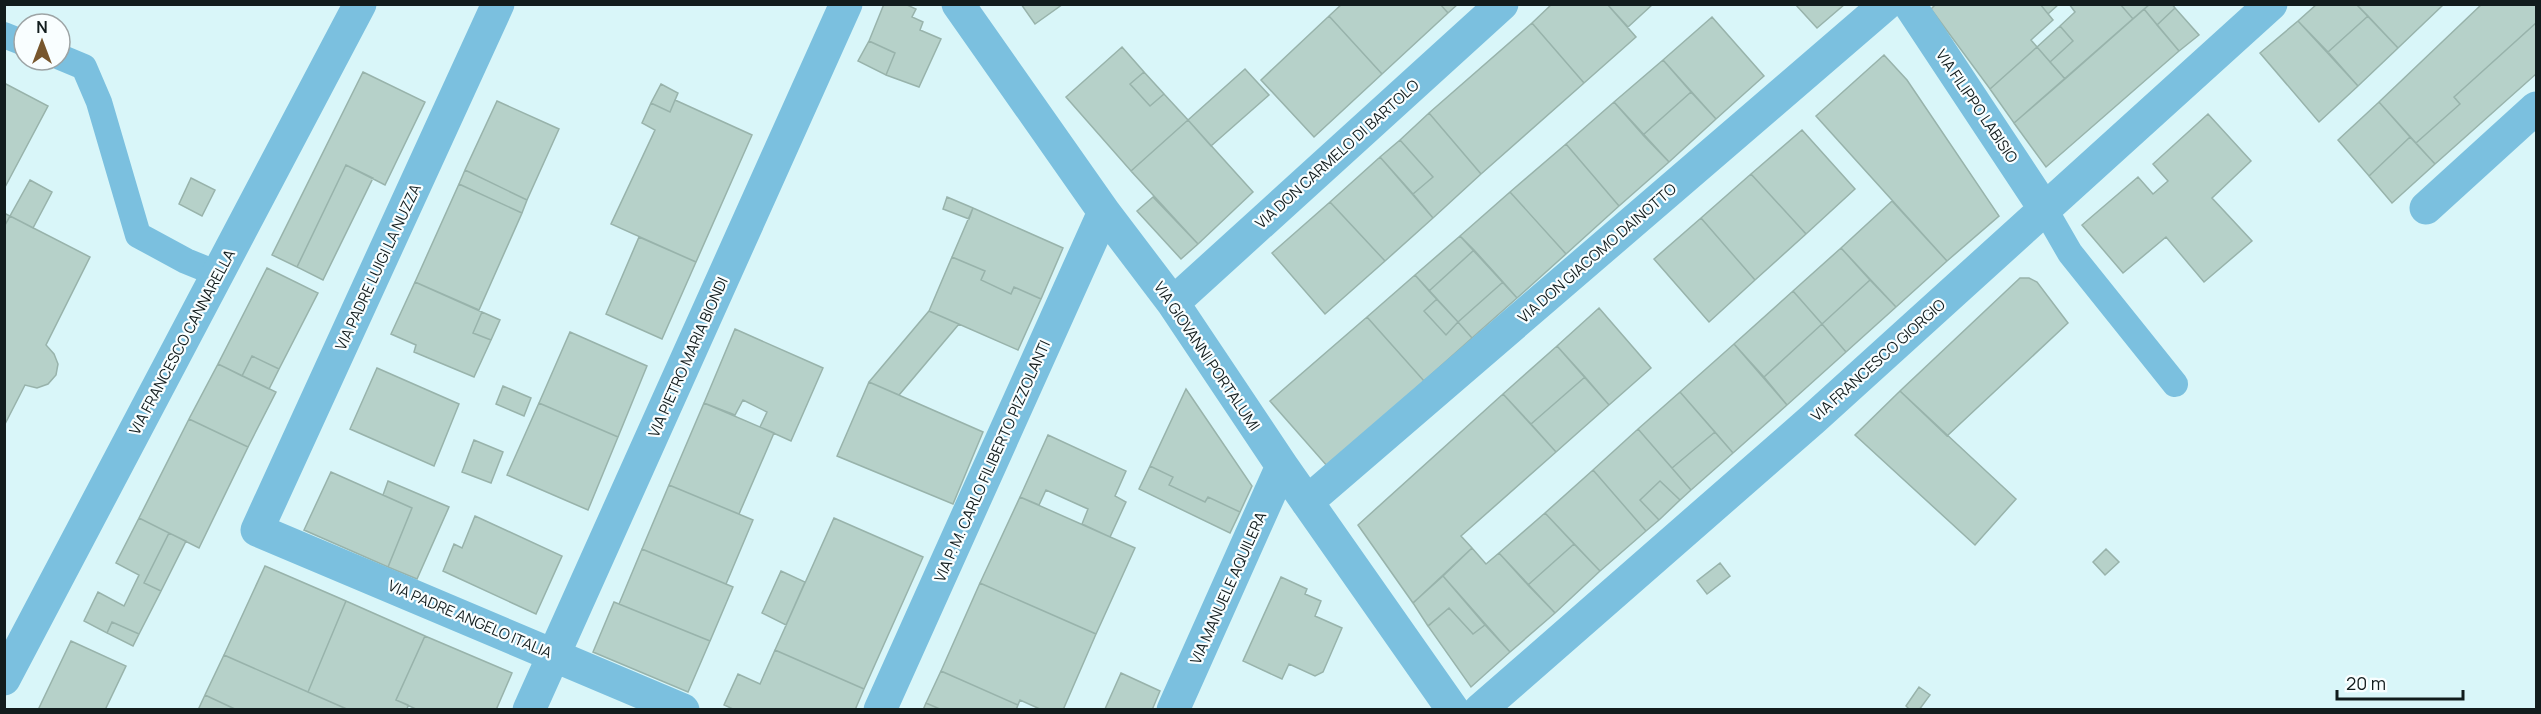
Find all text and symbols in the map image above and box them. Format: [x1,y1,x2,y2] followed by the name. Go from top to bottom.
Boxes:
[12,12,72,72] north arrow
[36,16,48,38] text: N
[1931,45,2023,167] street label: VIA FILIPPO LABISIO
[1251,75,1424,233] street label: VIA DON CARMELO DI BARTOLO
[1513,178,1681,328] street label: VIA DON GIACOMO DAINOTTO
[330,180,426,354] street label: VIA PADRE LUIGI LA NUZZA
[124,245,240,438] street label: VIA FRANCESCO CANNARELLA
[643,274,733,440] street label: VIA PIETRO MARIA BIONDI
[1149,277,1265,435] street label: VIA GIOVANNI PORTALUMI
[1806,294,1950,426] street label: VIA FRANCESCO GIORGIO
[929,337,1055,585] street label: VIA P. M. CARLO FILIBERTO PIZZOLANTI
[1185,508,1271,668] street label: VIA MANUELE AQUILERA
[385,575,556,663] street label: VIA PADRE ANGELO ITALIA
[2337,663,2463,701] scale bar
[2346,671,2386,695] text: 20 m

